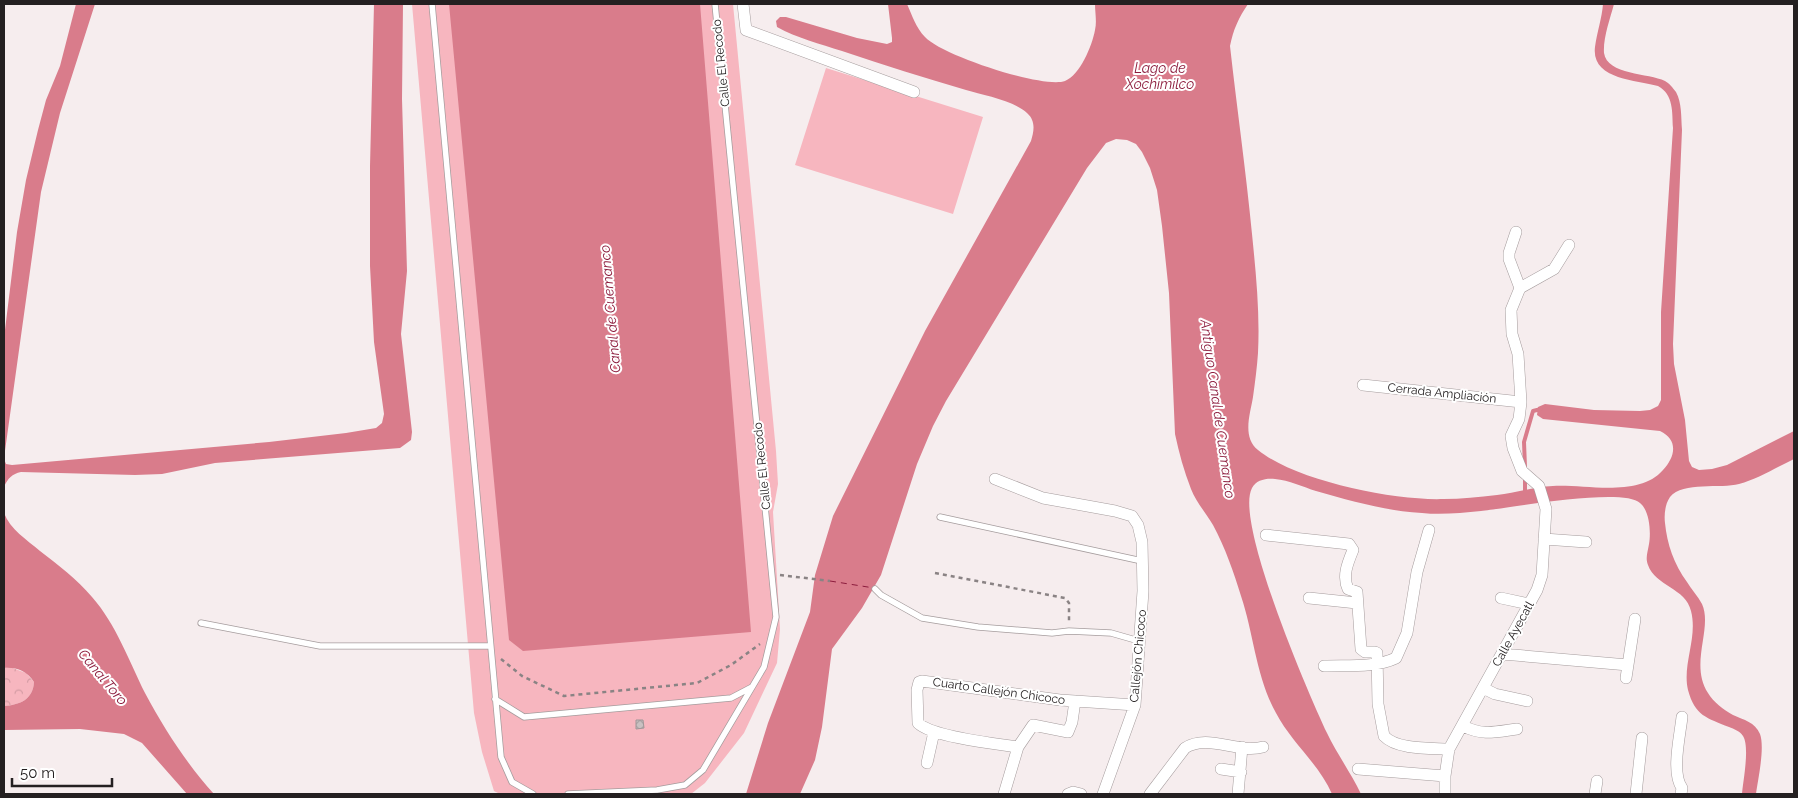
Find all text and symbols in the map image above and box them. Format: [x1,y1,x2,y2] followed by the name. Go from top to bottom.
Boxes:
[709,19,733,107] street label: Calle El Recodo
[1125,60,1194,92] water label: Lago de Xochimilco
[596,244,624,374] water label: Canal de Cuemanco
[1197,318,1238,499] water label: Antiguo Canal de Cuemanco
[1387,380,1497,406] street label: Cerrada Ampliación
[750,422,774,510] street label: Calle El Recodo
[1489,598,1537,669] street label: Calle Ayecatl
[1127,609,1149,703] street label: Callejón Chicoco
[75,646,131,708] water label: Canal Toro
[932,675,1066,707] street label: Cuarto Callejón Chicoco
[12,756,112,788] scale bar
[20,764,55,782] text: 50 m

